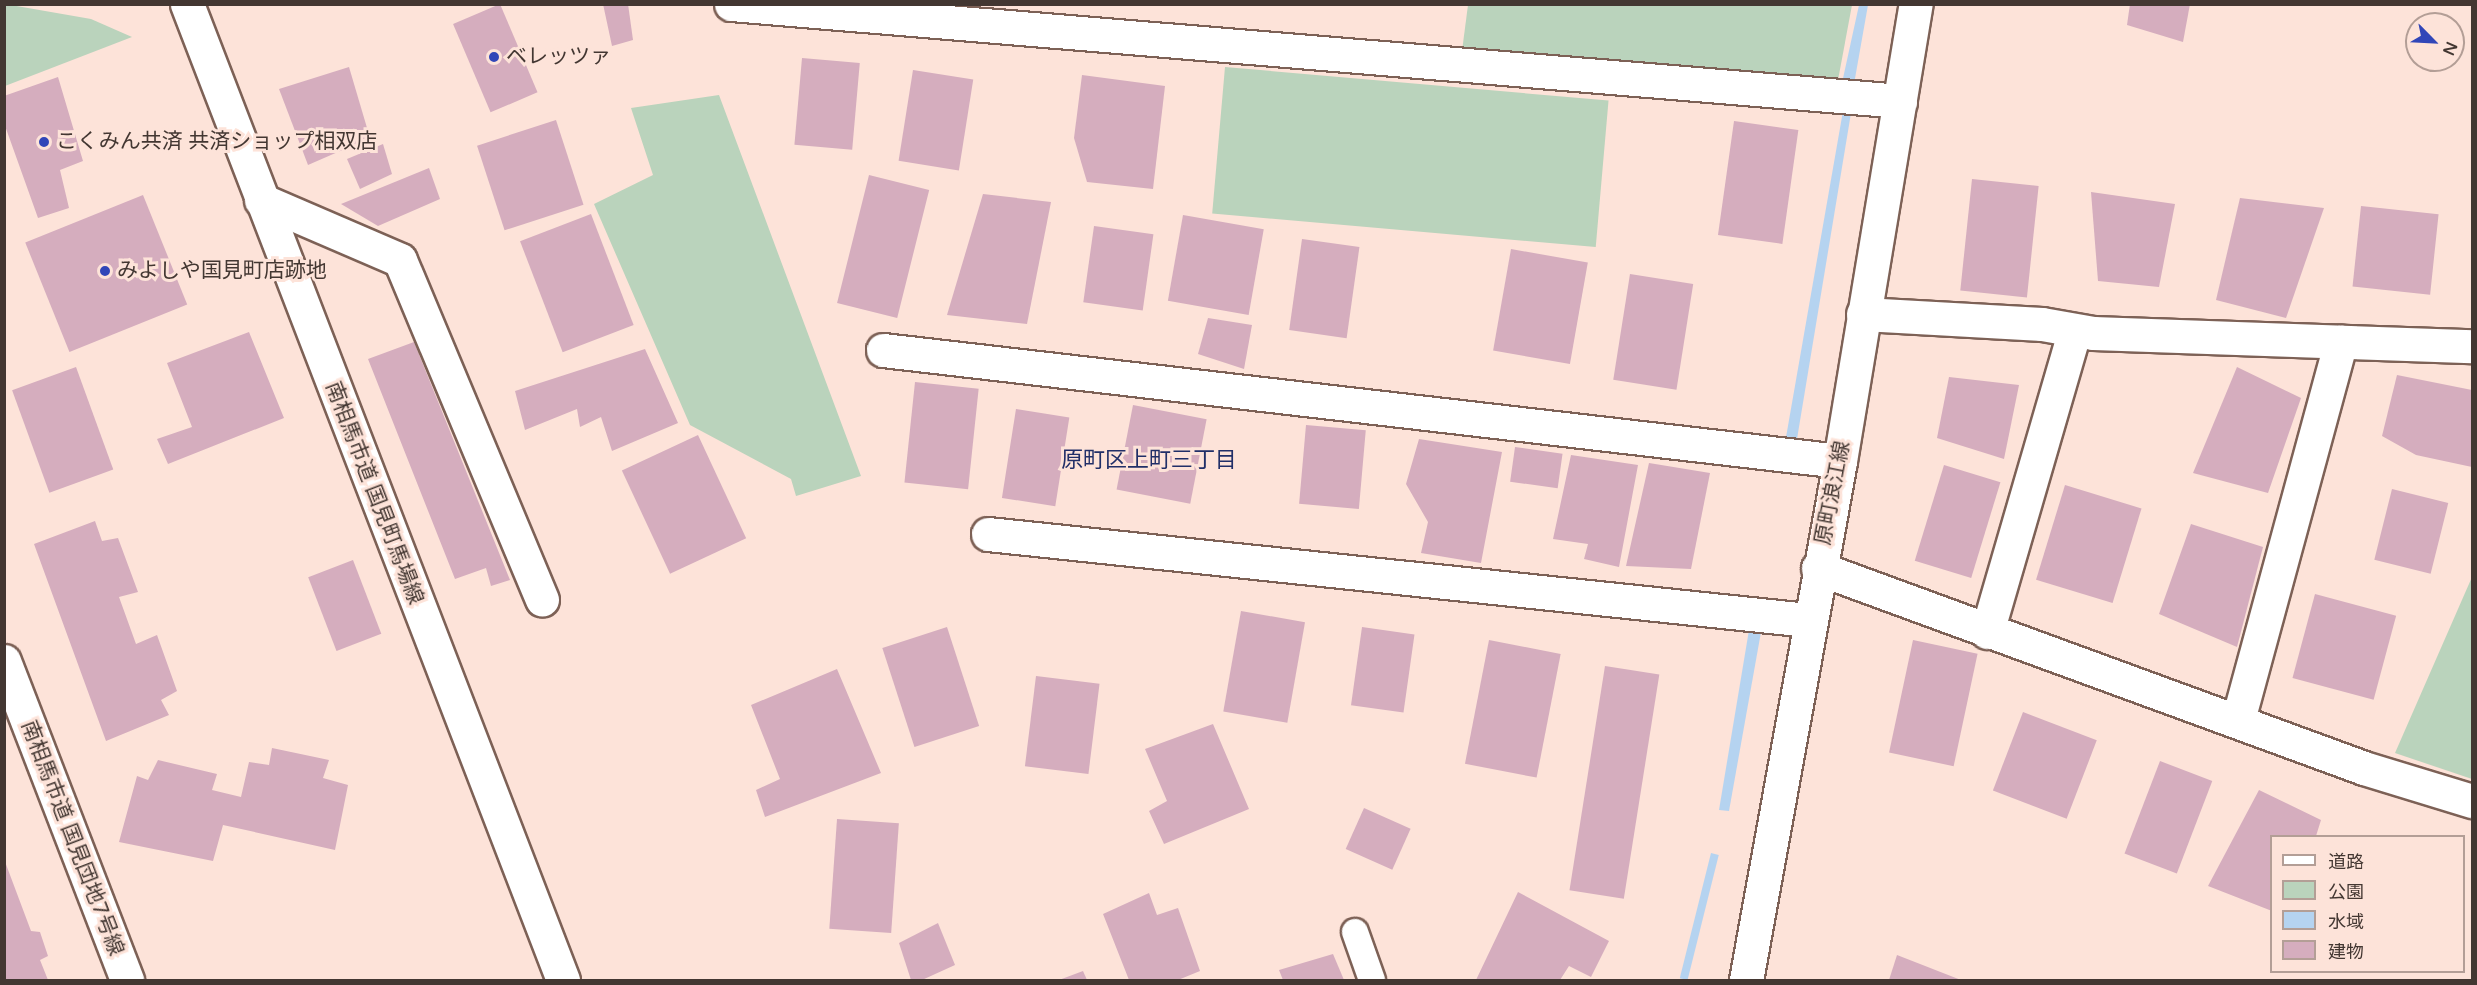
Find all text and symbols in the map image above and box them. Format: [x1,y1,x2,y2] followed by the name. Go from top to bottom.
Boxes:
[2405,12,2465,72] north arrow
[2438,39,2461,58] text: N
[506,44,611,70] place label: ベレッツァ
[487,50,501,64] marker: ベレッツァ
[56,129,376,155] place label: こくみん共済 共済ショップ相双店
[37,135,51,149] marker: こくみん共済 共済ショップ相双店
[117,258,327,284] place label: みよしや国見町店跡地
[98,264,112,278] marker: みよしや国見町店跡地
[320,378,428,608] street label: 南相馬市道 国見町馬場線
[1811,439,1855,547] street label: 原町浪江線
[1061,448,1237,474] district label: 原町区上町三丁目
[16,717,128,959] street label: 南相馬市道 国見団地7号線
[2270,835,2465,973] legend
[2328,851,2364,873] text: 道路
[2328,881,2364,903] text: 公園
[2328,911,2364,933] text: 水域
[2328,941,2364,963] text: 建物

